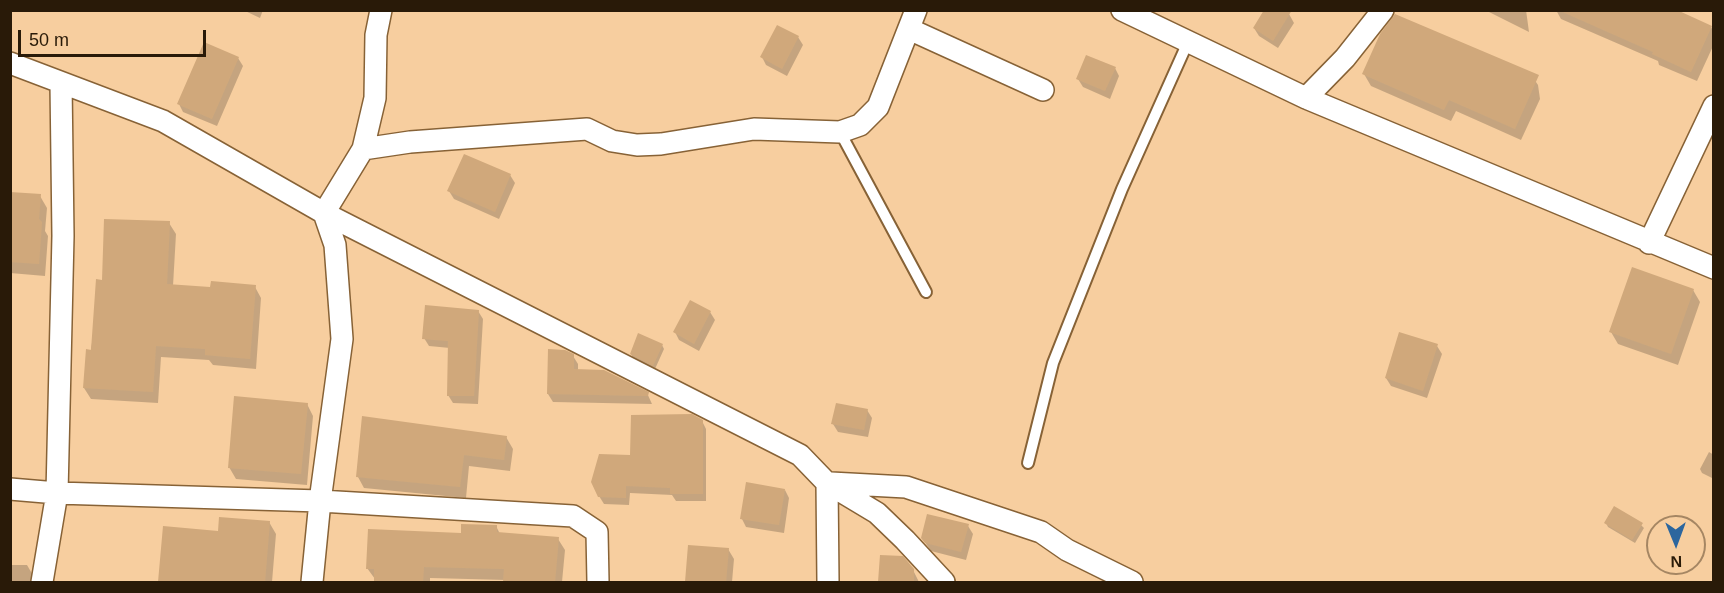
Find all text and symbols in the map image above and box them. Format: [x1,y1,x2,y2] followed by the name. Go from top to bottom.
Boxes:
[21,18,208,56] scale bar
[29,30,69,50] text: 50 m
[1646,515,1706,575] north arrow
[1670,553,1682,570] text: N

